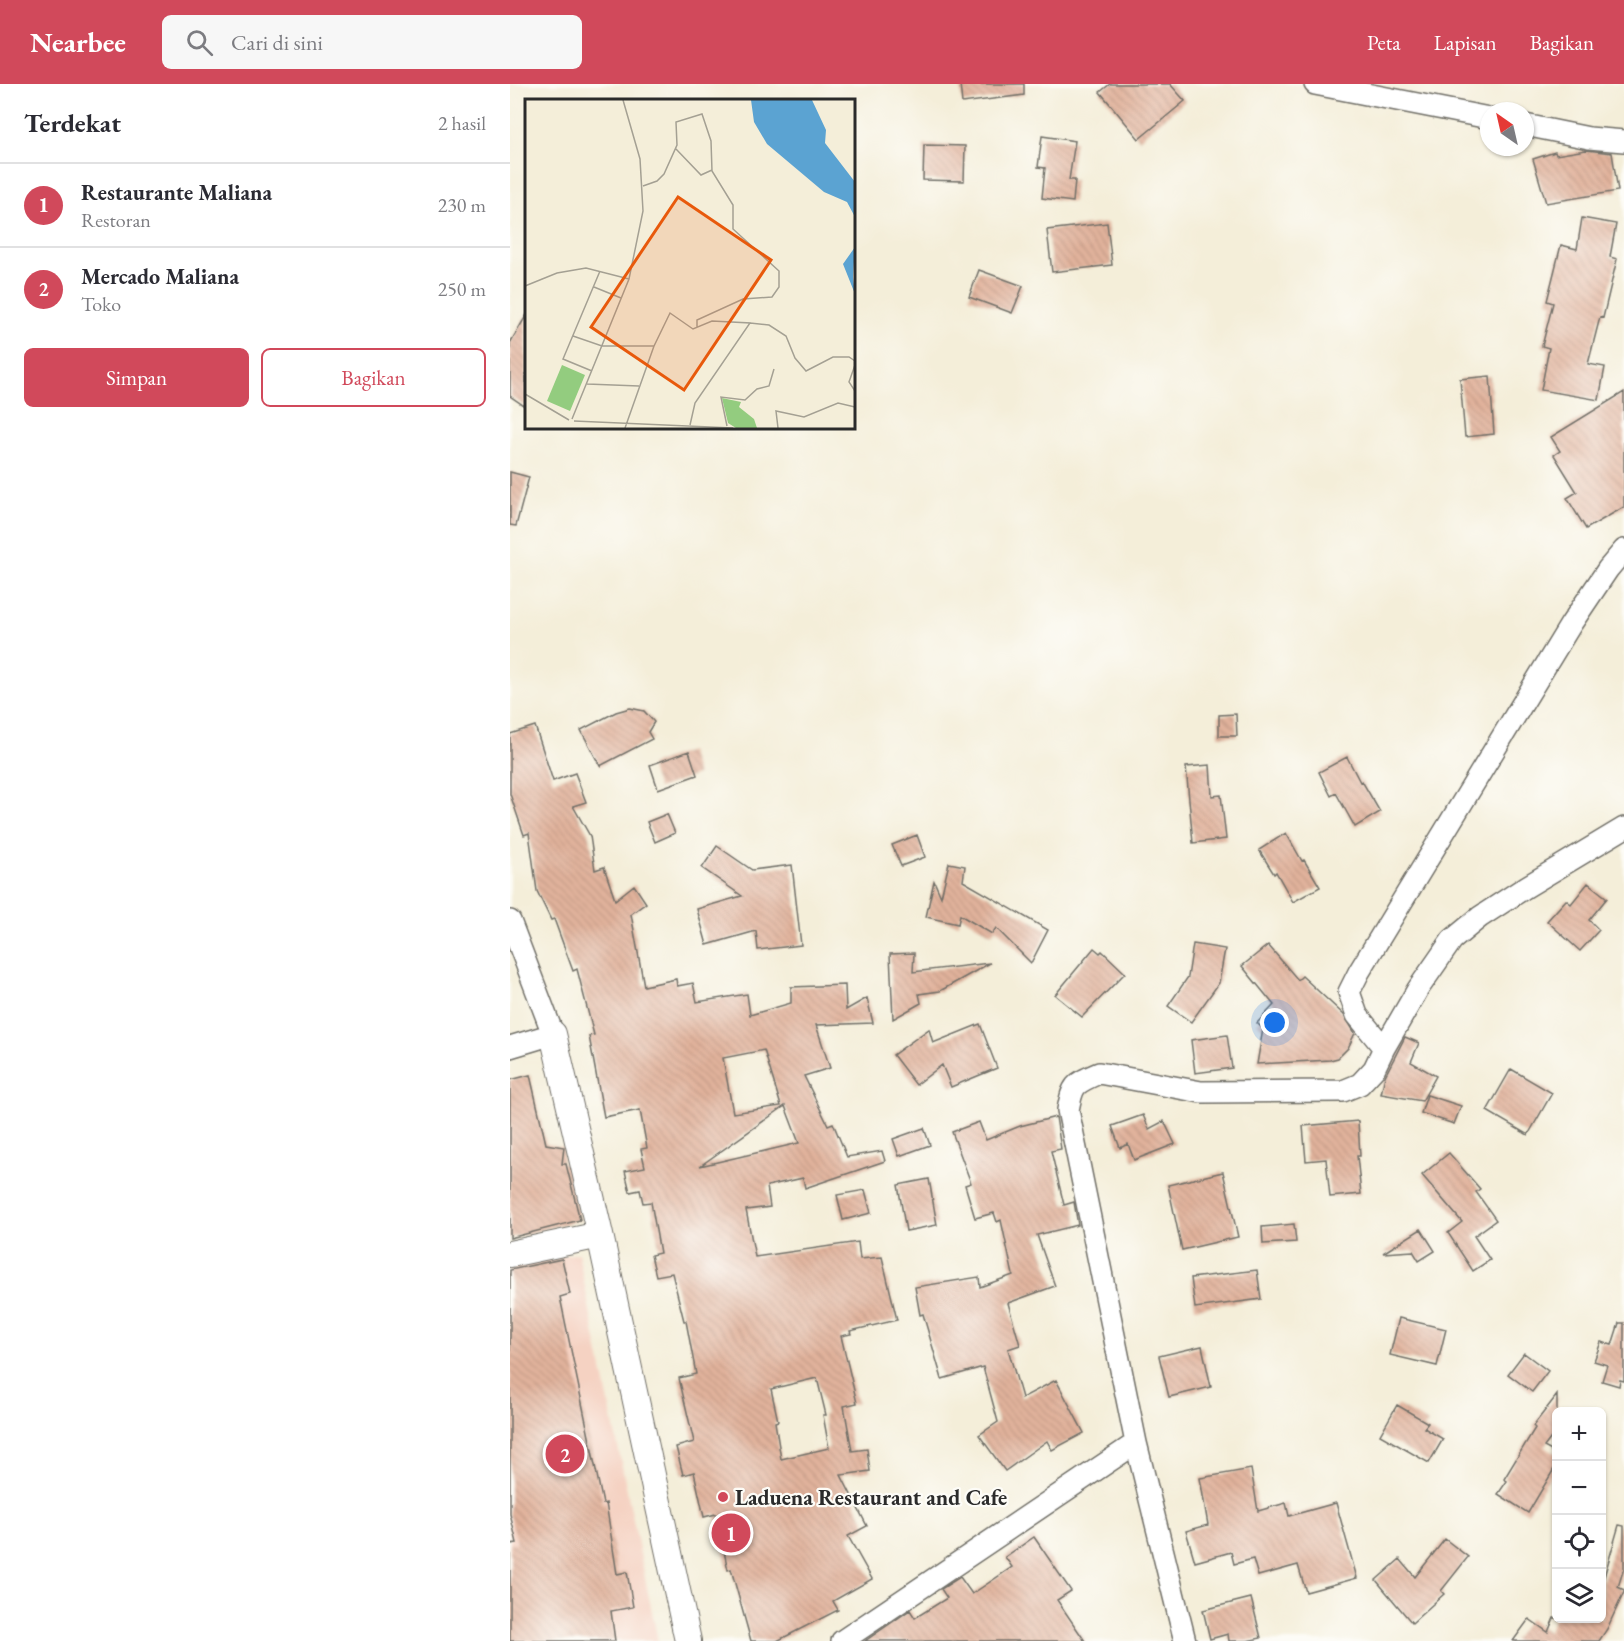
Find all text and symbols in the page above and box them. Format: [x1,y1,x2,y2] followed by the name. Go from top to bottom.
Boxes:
[162,15,582,69] search box
[30,24,126,60] text: Nearbee
[183,26,216,59] icon: search
[231,28,323,57] text: Cari di sini
[1367,29,1401,56] text: Peta
[1434,29,1497,56] text: Lapisan
[1530,29,1594,56] text: Bagikan
[525,99,855,429] inset map
[1480,102,1534,156] north arrow
[24,106,121,140] text: Terdekat
[438,110,486,136] text: 2 hasil
[81,178,272,207] text: Restaurante Maliana
[38,192,49,218] text: 1
[438,192,486,218] text: 230 m
[81,207,151,233] text: Restoran
[81,262,239,291] text: Mercado Maliana
[38,276,49,302] text: 2
[438,276,486,302] text: 250 m
[81,291,121,317] text: Toko
[24,348,249,407] button: Simpan
[261,348,486,407] button: Bagikan
[1260,1008,1289,1037] your location
[1552,1407,1606,1623] map controls
[1552,1407,1606,1461] button: +
[546,1432,584,1476] pin: 2
[1552,1461,1606,1515] button: −
[735,1483,1007,1512] place label: Laduena Restaurant and Cafe
[716,1490,730,1504] marker: Laduena Restaurant and Cafe
[712,1510,750,1556] pin: 1
[1552,1515,1606,1569] button: locate
[1552,1569,1606,1623] button: layers

